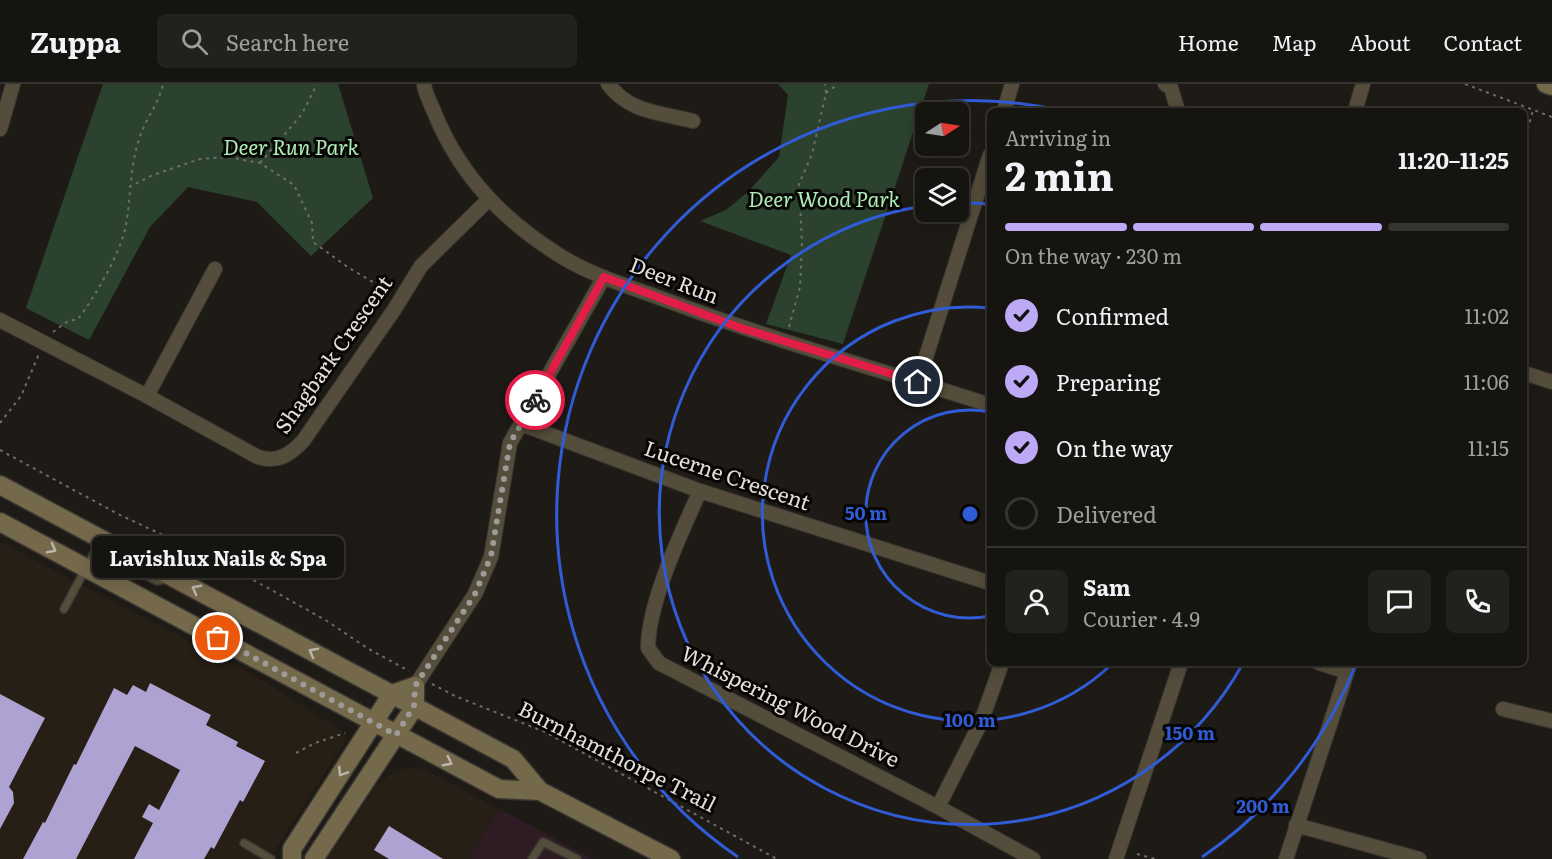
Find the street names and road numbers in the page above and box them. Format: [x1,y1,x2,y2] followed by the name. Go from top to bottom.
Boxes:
[626,247,724,310] street label: Deer Run
[266,268,399,439] street label: Shagbark Crescent
[641,431,815,517] street label: Lucerne Crescent
[676,636,906,773] street label: Whispering Wood Drive
[514,691,722,818] street label: Burnhamthorpe Trail

